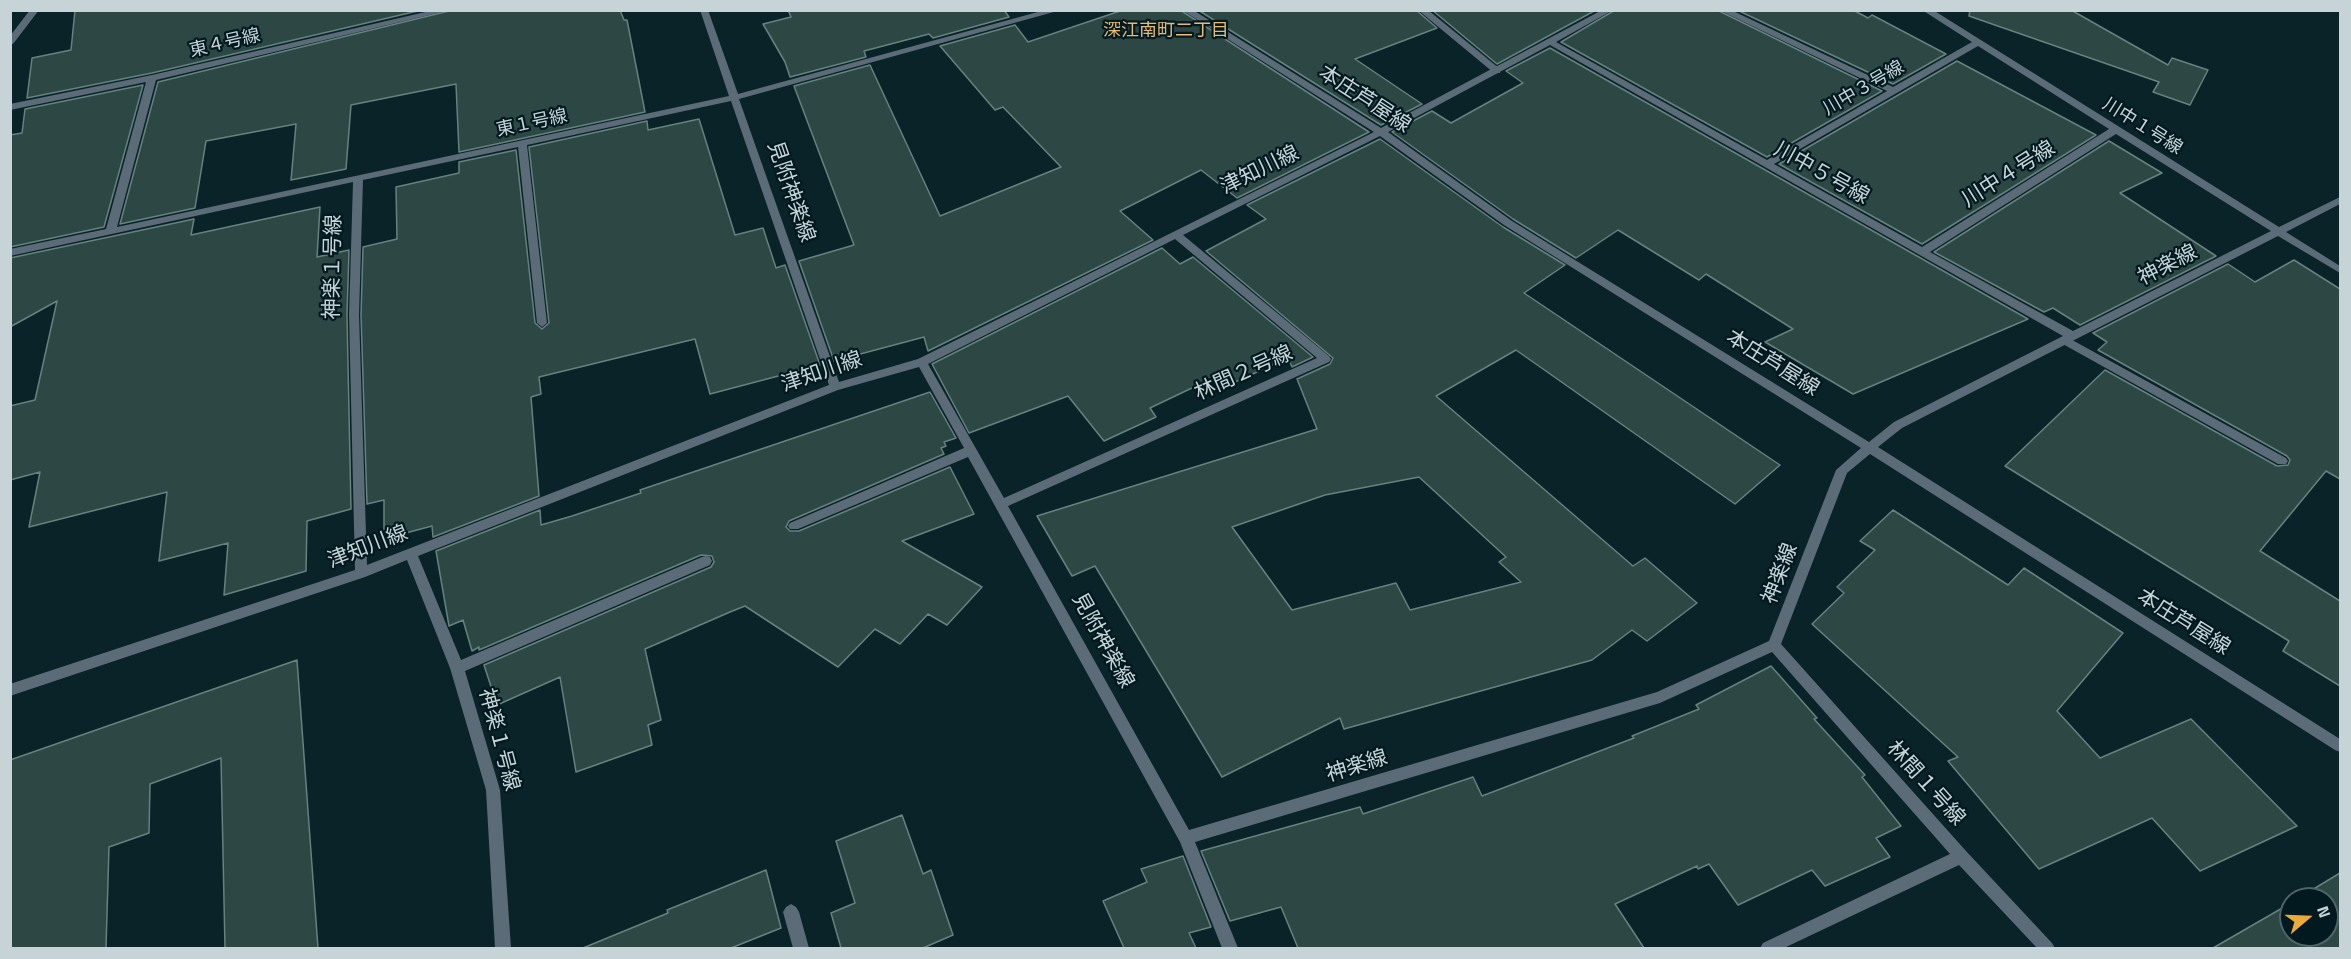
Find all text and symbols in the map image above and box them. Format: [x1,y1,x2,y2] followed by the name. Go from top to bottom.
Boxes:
[1103,21,1229,43] district label: 深江南町二丁目
[187,25,263,63] street label: 東４号線
[1820,57,1908,121] street label: 川中３号線
[1313,61,1415,139] street label: 本庄芦屋線
[2098,94,2186,160] street label: 川中１号線
[495,106,569,142] street label: 東１号線
[1958,136,2060,214] street label: 川中４号線
[761,138,819,246] street label: 見附神楽線
[1769,138,1873,210] street label: 川中５号線
[1217,141,1303,201] street label: 津知川線
[320,214,348,320] street label: 神楽１号線
[2134,240,2202,292] street label: 神楽線
[1721,325,1823,403] street label: 本庄芦屋線
[1191,341,1297,407] street label: 林間２号線
[778,347,866,399] street label: 津知川線
[324,521,412,575] street label: 津知川線
[1758,540,1804,608] street label: 神楽線
[2132,584,2234,662] street label: 本庄芦屋線
[1066,589,1138,693] street label: 見附神楽線
[472,686,524,794] street label: 神楽１号線
[1881,737,1969,831] street label: 林間１号線
[1323,746,1391,788] street label: 神楽線
[2279,887,2339,947] north arrow
[2311,903,2337,921] text: N

